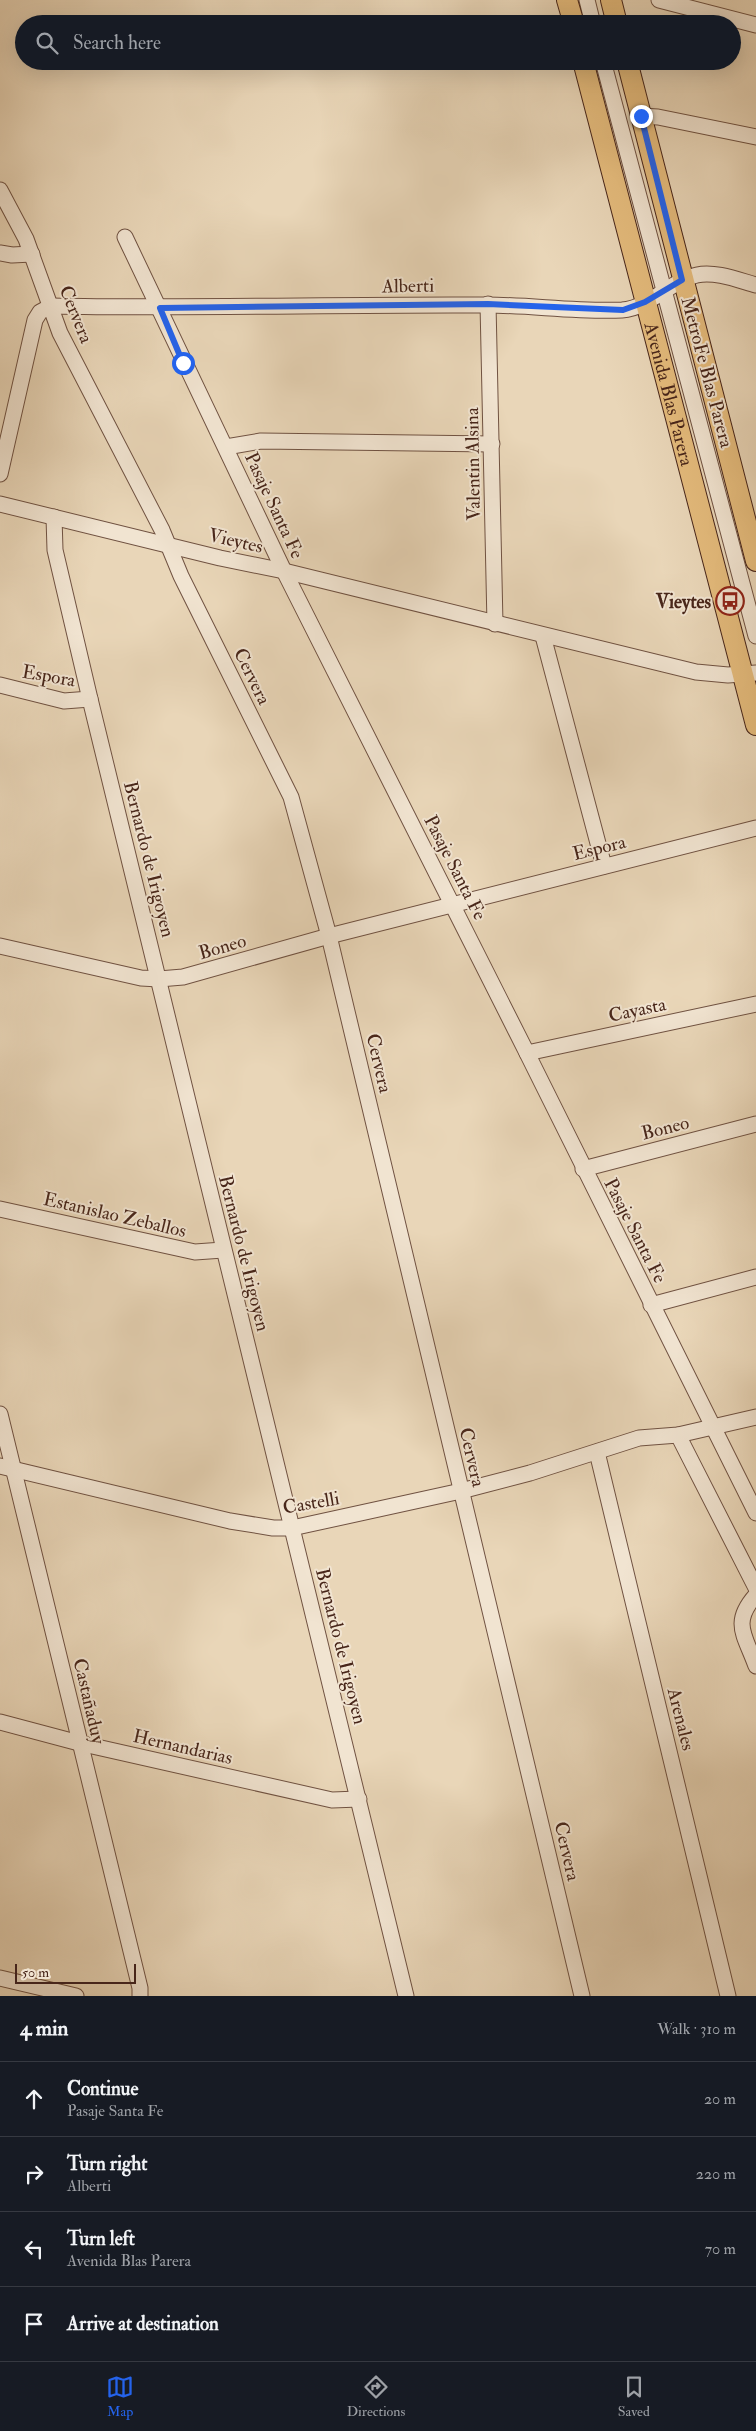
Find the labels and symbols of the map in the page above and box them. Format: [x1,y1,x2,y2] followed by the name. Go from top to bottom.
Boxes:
[630,105,653,128] route end
[381,274,434,298] street label: Alberti
[54,282,99,347] street label: Cervera
[675,294,739,451] street label: MetroFe Blas Parera
[638,319,699,469] street label: Avenida Blas Parera
[172,352,195,375] route start
[460,407,486,521] street label: Valentin Alsina
[239,448,309,562] street label: Pasaje Santa Fe
[206,523,265,559] street label: Vieytes
[715,586,745,616] bus stop icon: Vieytes
[655,590,711,615] place label: Vieytes
[228,644,276,709] street label: Cervera
[20,659,78,693] street label: Espora
[118,779,180,940] street label: Bernardo de Irigoyen
[418,811,492,924] street label: Pasaje Santa Fe
[570,830,629,867] street label: Espora
[196,929,249,965] street label: Boneo
[606,992,668,1028] street label: Cayasta
[361,1031,398,1095] street label: Cervera
[639,1110,692,1145] street label: Boneo
[213,1173,275,1334] street label: Bernardo de Irigoyen
[598,1174,672,1287] street label: Pasaje Santa Fe
[41,1187,189,1243] street label: Estanislao Zeballos
[454,1425,491,1489] street label: Cervera
[281,1486,341,1520] street label: Castelli
[310,1566,372,1727] street label: Bernardo de Irigoyen
[68,1656,111,1747] street label: Castañaduy
[661,1684,700,1753] street label: Arenales
[131,1724,235,1770] street label: Hernandarias
[549,1819,586,1883] street label: Cervera
[15,1961,136,1984] scale bar

